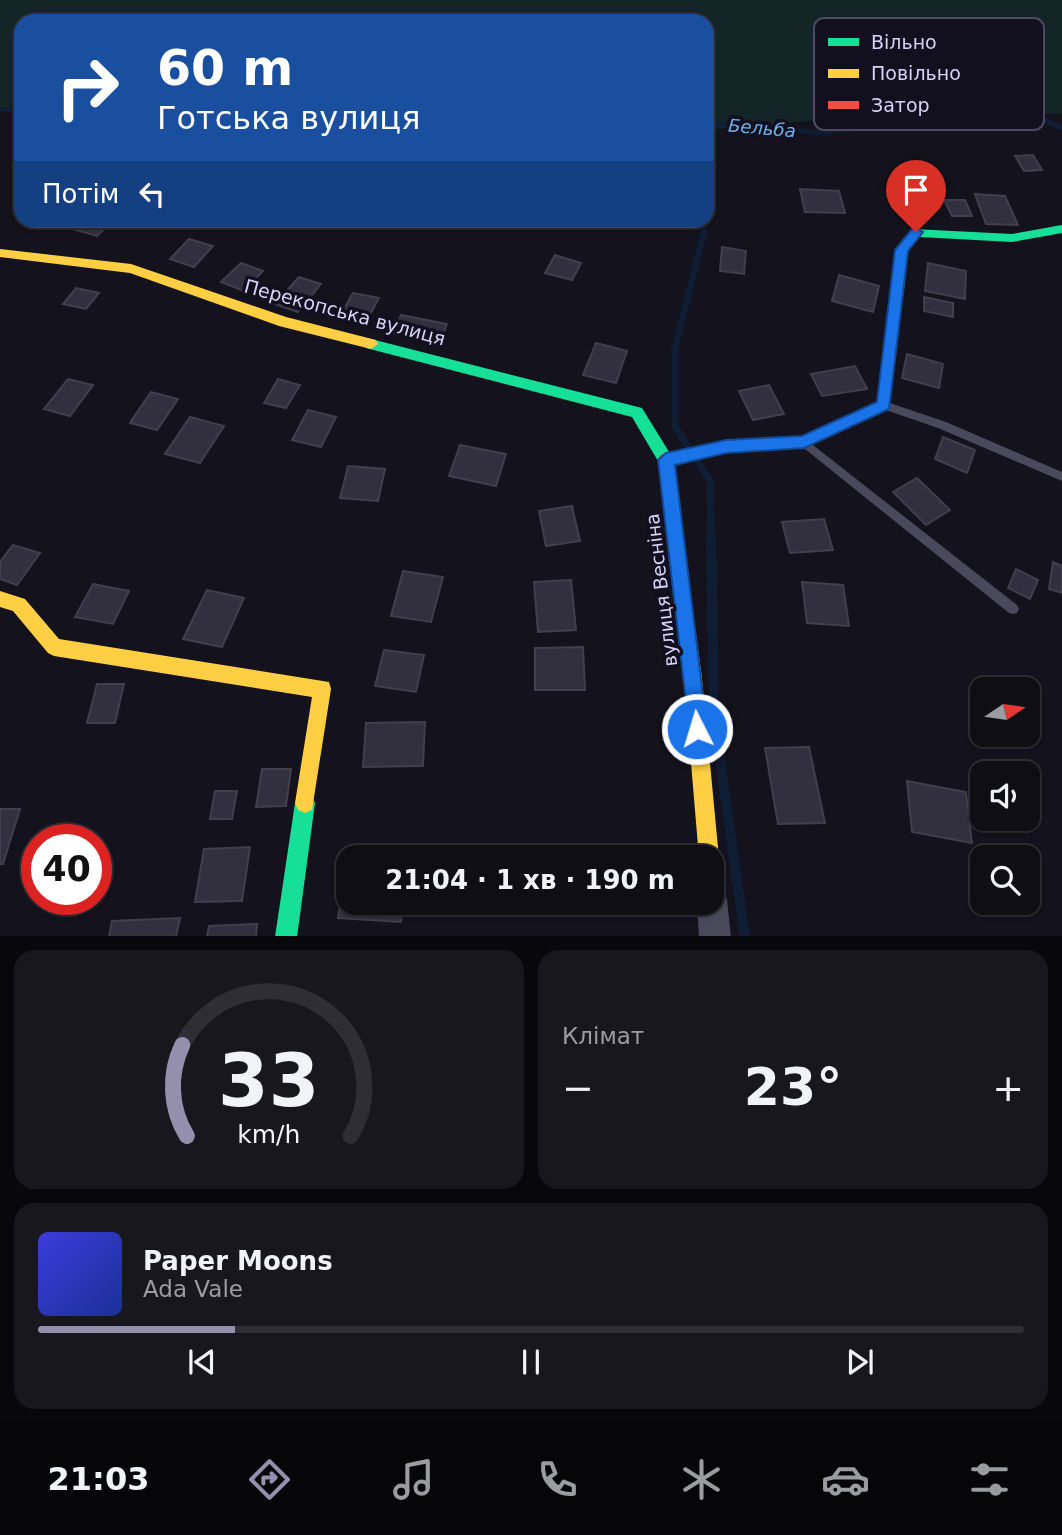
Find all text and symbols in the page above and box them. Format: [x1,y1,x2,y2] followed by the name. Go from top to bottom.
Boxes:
[814,18,1044,130] legend
[871,31,937,53] text: Вільно
[157,40,293,97] text: 60 m
[42,42,133,133] icon: right
[871,62,961,84] text: Повільно
[871,94,930,116] text: Затор
[157,99,420,137] text: Готська вулиця
[727,115,797,141] water label: Бельба
[886,160,946,232] pin
[897,171,935,209] icon: arrive
[133,175,171,213] icon: left
[42,179,119,209] text: Потім
[242,275,448,349] street label: Перекопська вулиця
[641,512,681,668] street label: вулиця Весніна
[970,677,1040,747] north arrow
[970,677,1040,915] map controls
[660,692,734,766] position arrow
[970,761,1040,831] button: sound
[21,824,112,915] speed limit sign: 40
[970,845,1040,915] button: search
[385,865,675,895] text: 21:04 · 1 хв · 190 m
[562,1023,644,1049] text: Клімат
[218,1038,320,1123] text: 33
[744,1057,842,1117] text: 23°
[562,1066,594,1110] text: −
[992,1066,1024,1110] text: +
[237,1119,301,1148] text: km/h
[143,1246,333,1276] text: Paper Moons
[143,1276,243,1302] text: Ada Vale
[183,1343,221,1381] icon: previous
[512,1343,550,1381] icon: pause
[841,1343,879,1381] icon: next
[245,1455,294,1504] icon: directions
[389,1455,438,1504] icon: music
[533,1455,582,1504] icon: phone
[677,1455,726,1504] icon: climate
[821,1455,870,1504] icon: car
[965,1455,1014,1504] icon: filters
[48,1460,149,1498] text: 21:03

